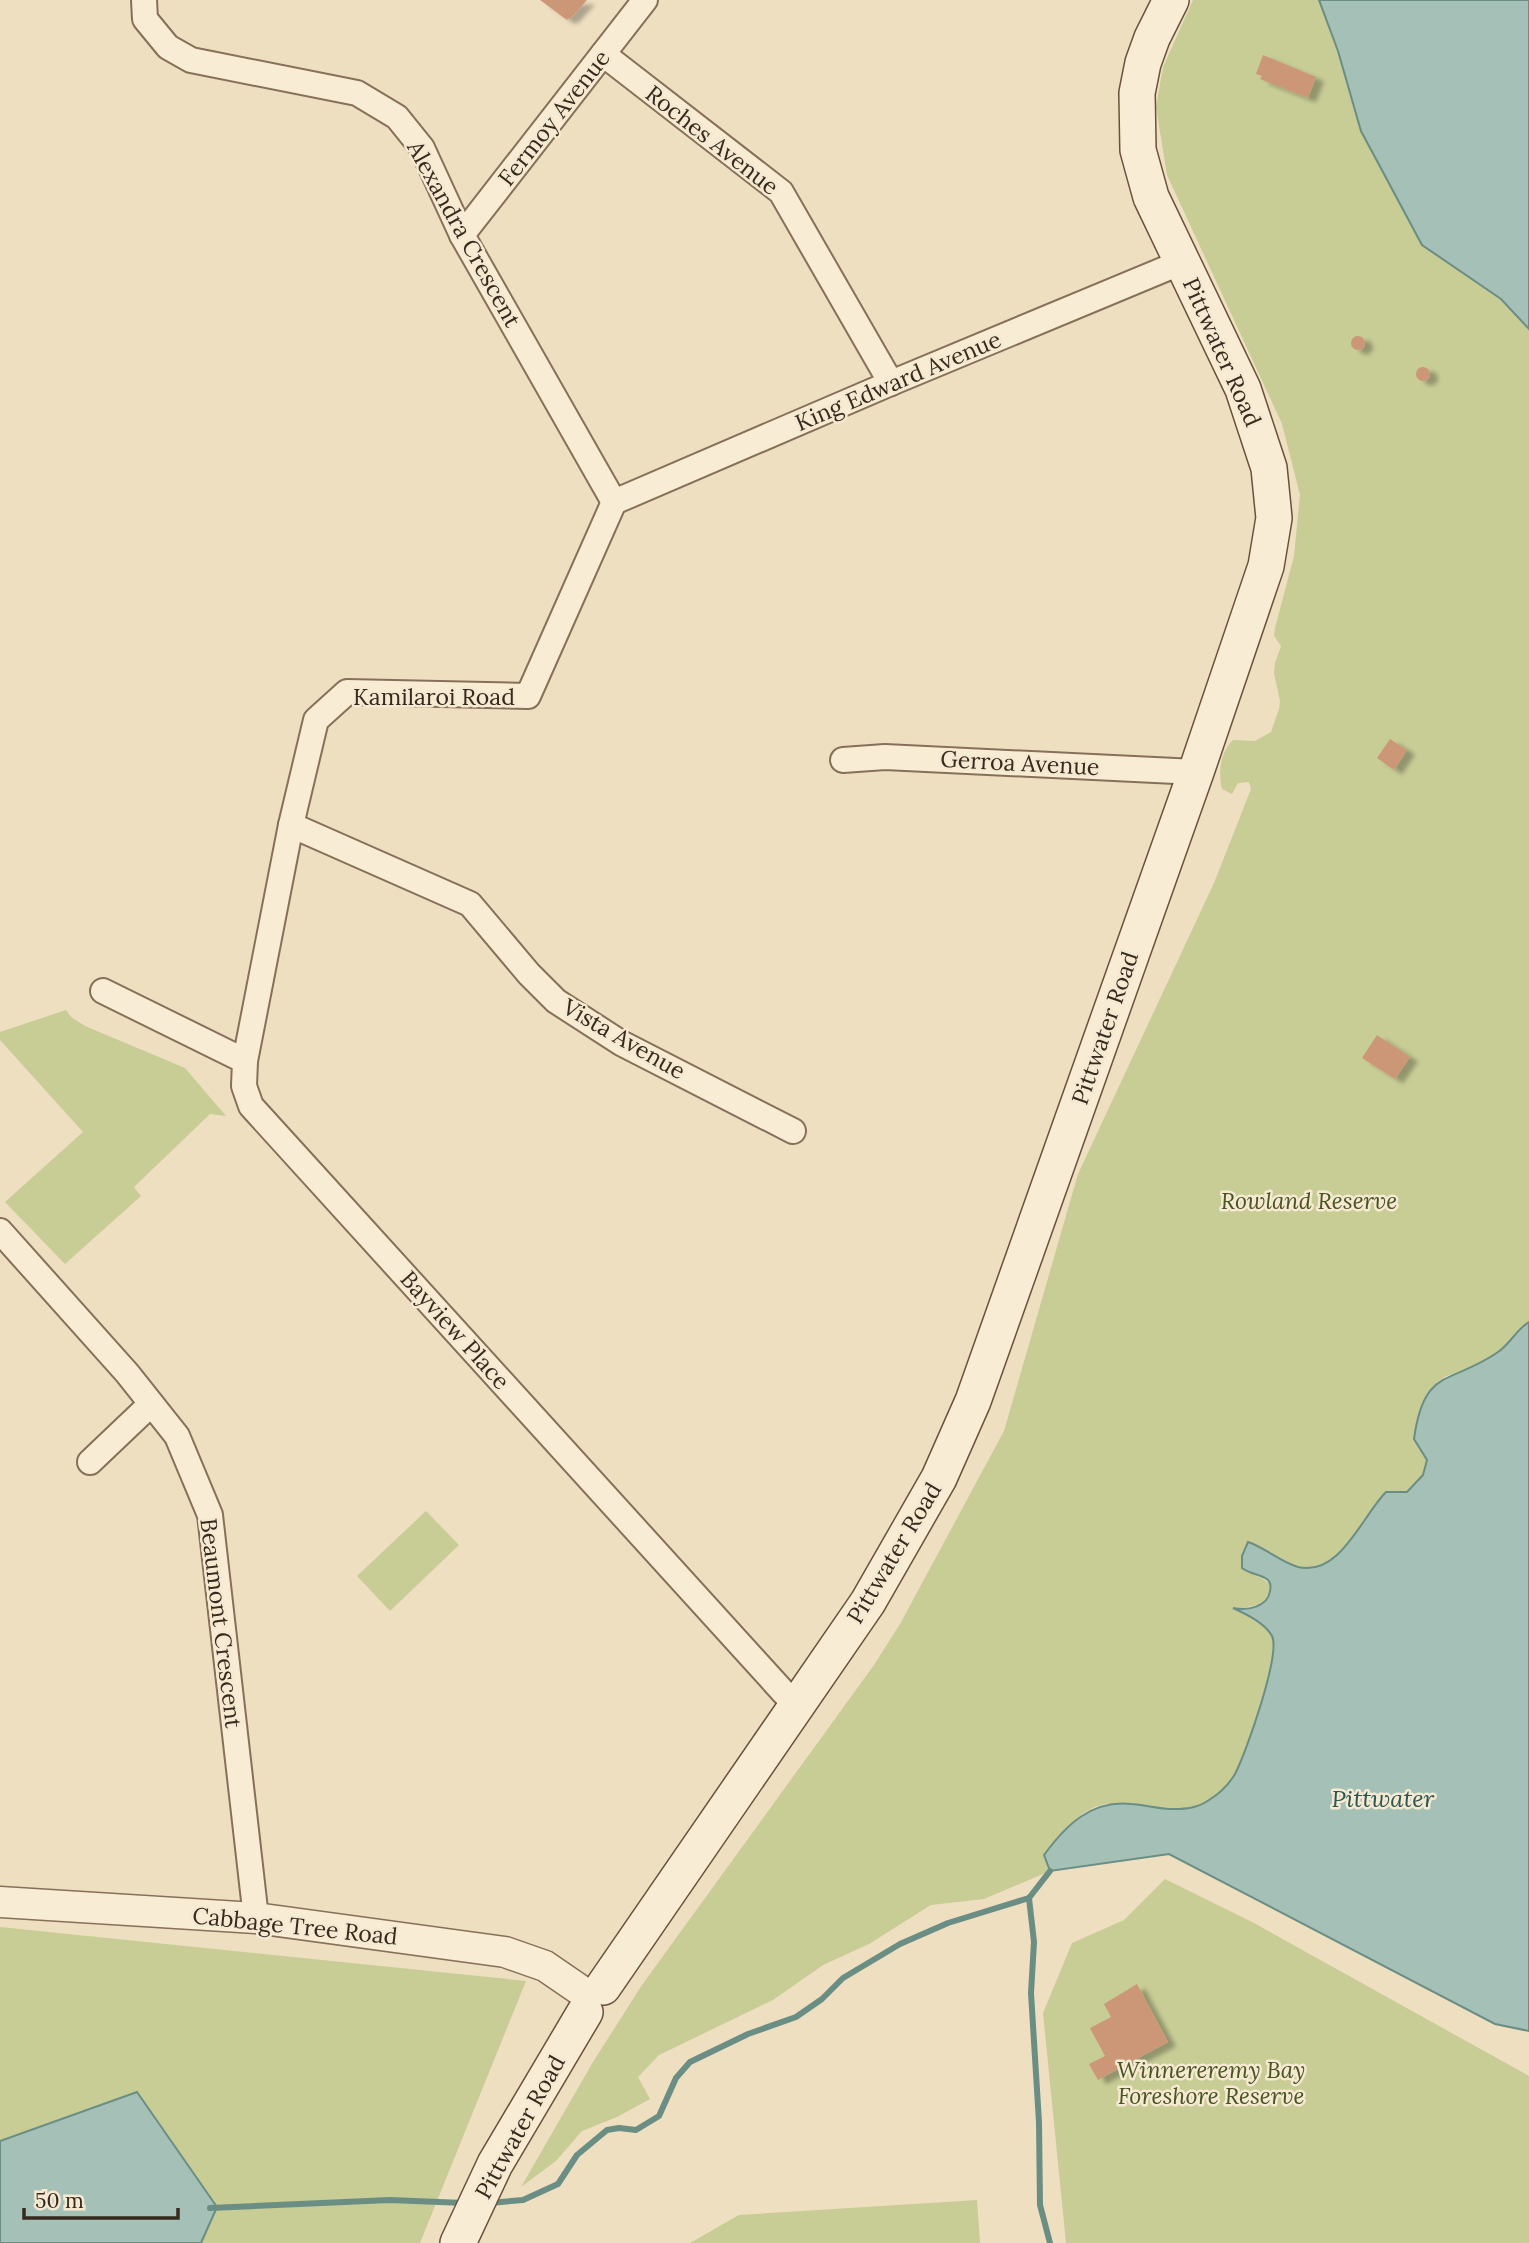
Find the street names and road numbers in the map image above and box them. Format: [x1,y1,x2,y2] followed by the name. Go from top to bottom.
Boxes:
[491,44,616,192] street label: Fermoy Avenue
[640,79,785,201] street label: Roches Avenue
[401,135,528,332] street label: Alexandra Crescent
[1177,273,1268,431] street label: Pittwater Road
[791,324,1005,437] street label: King Edward Avenue
[353,682,515,711] street label: Kamilaroi Road
[940,744,1100,781] street label: Gerroa Avenue
[1065,947,1144,1108] street label: Pittwater Road
[557,991,691,1085] street label: Vista Avenue
[395,1264,516,1395] street label: Bayview Place
[840,1477,947,1629] street label: Pittwater Road
[194,1516,249,1730] street label: Beaumont Crescent
[191,1900,399,1951] street label: Cabbage Tree Road
[468,2050,571,2204] street label: Pittwater Road

